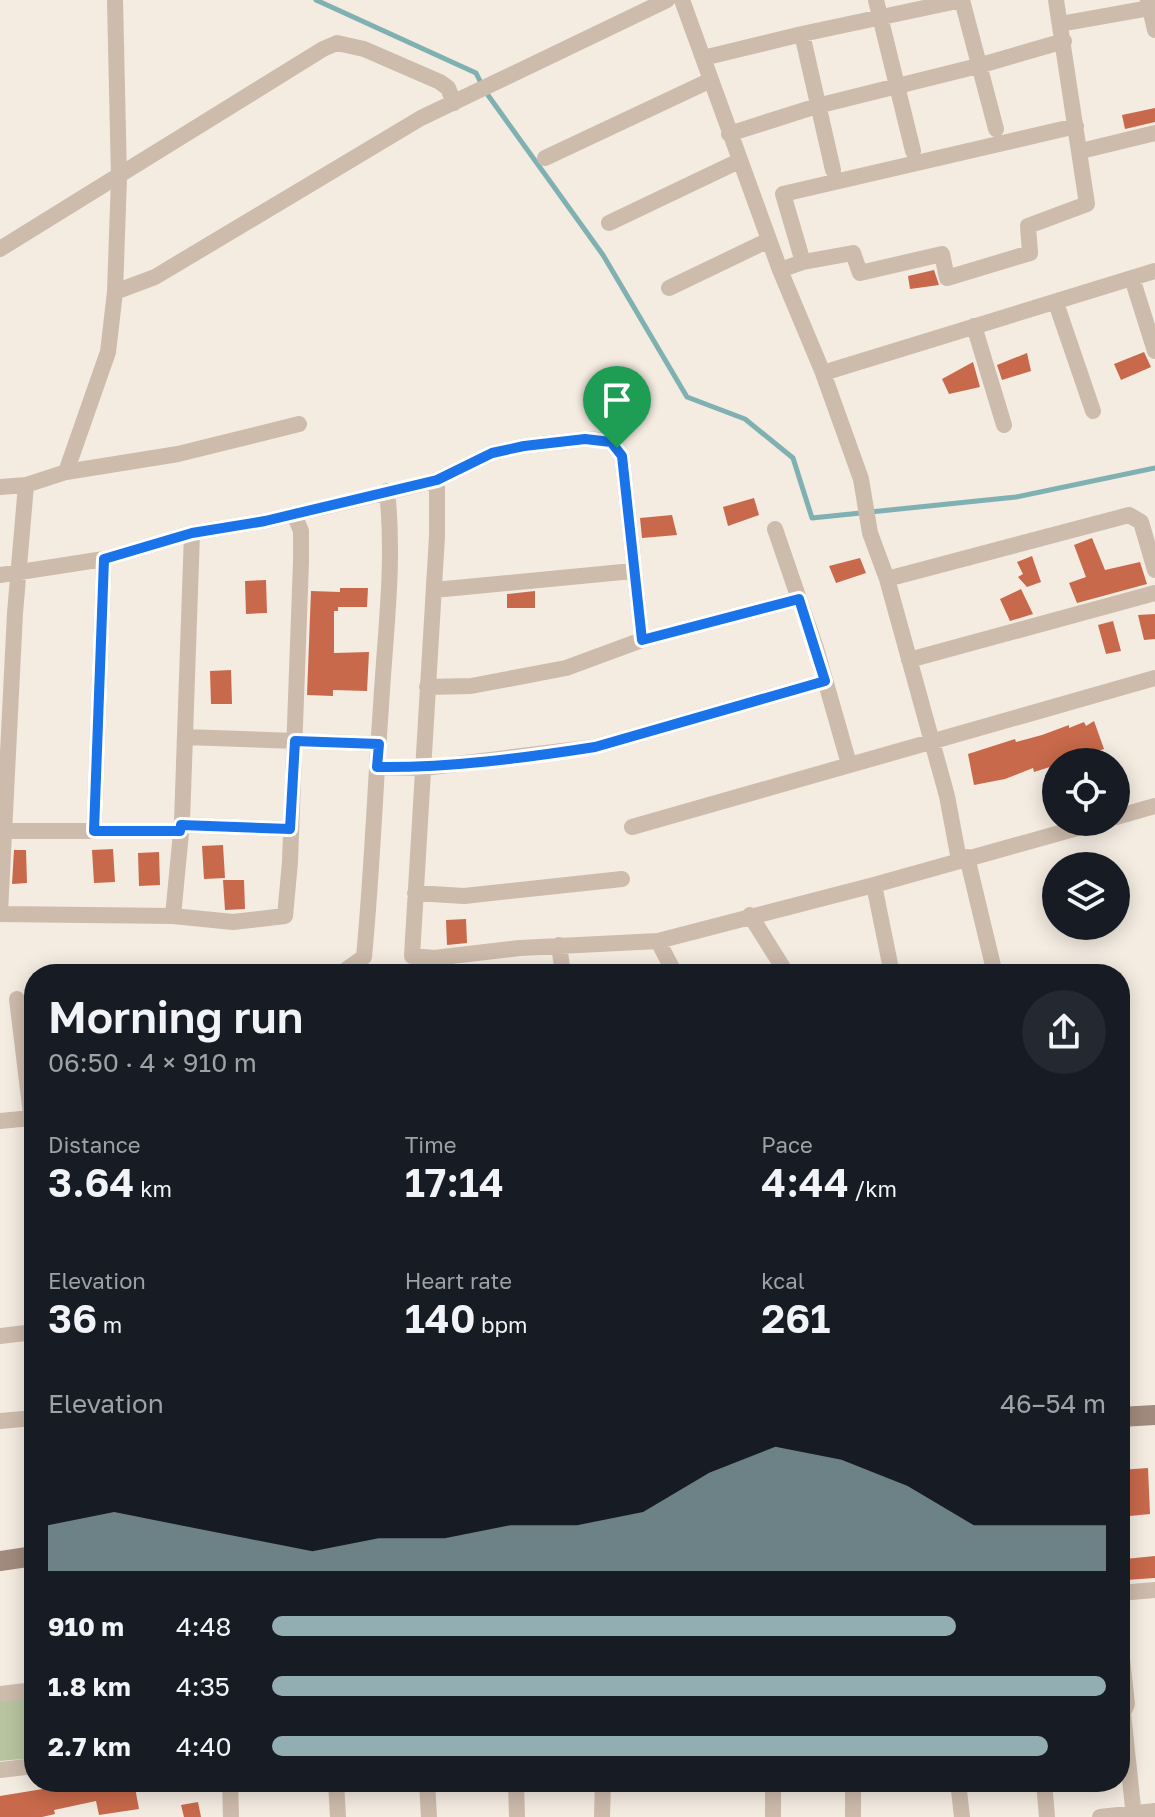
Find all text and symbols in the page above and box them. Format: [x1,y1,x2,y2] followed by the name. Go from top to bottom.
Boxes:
[583,366,651,448] pin
[595,378,639,422] icon: arrive
[1042,748,1130,940] map controls
[1042,748,1130,836] button: locate
[1042,852,1130,940] button: layers
[48,990,303,1043] text: Morning run
[1022,990,1106,1074] button: share
[48,1047,257,1078] text: 06:50 · 4 × 910 m
[48,1131,140,1158] text: Distance
[405,1131,456,1158] text: Time
[761,1131,813,1158] text: Pace
[48,1158,135,1206] text: 3.64
[405,1158,504,1206] text: 17:14
[761,1158,849,1206] text: 4:44
[135,1175,172,1202] text: km
[849,1175,897,1202] text: /km
[48,1267,146,1294] text: Elevation
[405,1267,512,1294] text: Heart rate
[761,1267,805,1294] text: kcal
[48,1294,97,1342] text: 36
[405,1294,476,1342] text: 140
[761,1294,830,1342] text: 261
[97,1311,122,1338] text: m
[476,1311,528,1338] text: bpm
[48,1388,164,1419] text: Elevation
[1000,1388,1106,1419] text: 46–54 m
[48,1611,124,1642] text: 910 m
[176,1611,231,1642] text: 4:48
[48,1671,131,1702] text: 1.8 km
[176,1671,230,1702] text: 4:35
[48,1731,131,1762] text: 2.7 km
[176,1731,232,1762] text: 4:40

